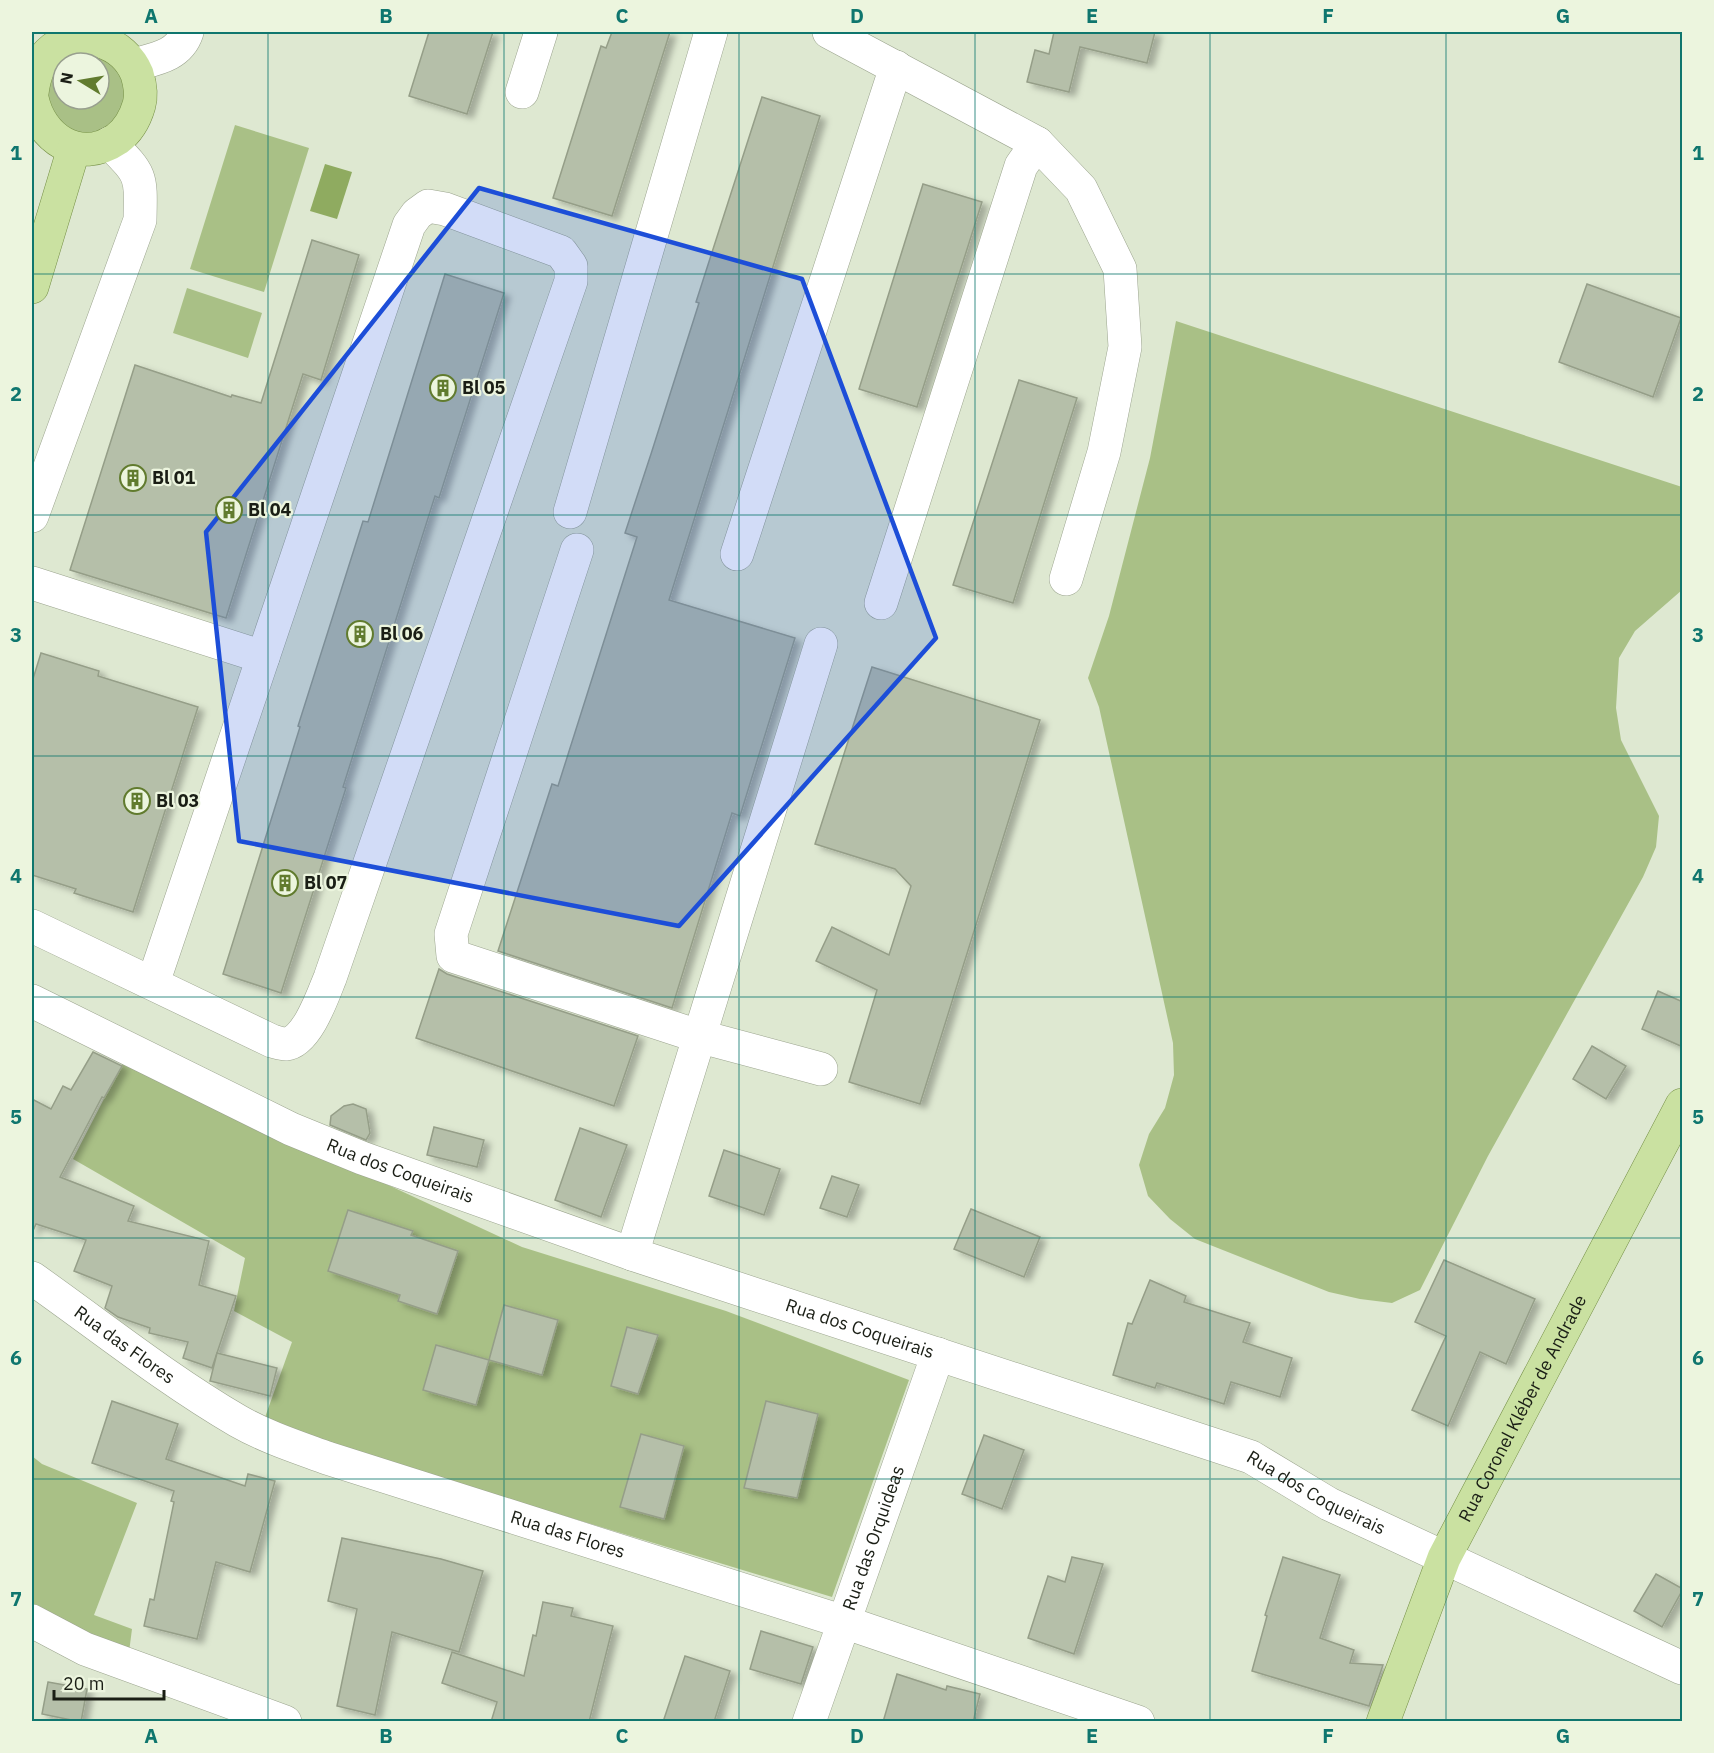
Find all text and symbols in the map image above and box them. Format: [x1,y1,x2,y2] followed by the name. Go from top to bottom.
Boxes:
[144,2,158,29] text: A
[379,2,393,29] text: B
[615,2,629,29] text: C
[850,2,864,29] text: D
[1086,2,1098,29] text: E
[1322,2,1334,29] text: F
[1556,2,1570,29] text: G
[51,51,111,111] north arrow
[55,71,77,86] text: N
[10,139,22,166] text: 1
[1692,139,1704,166] text: 1
[428,373,458,403] building icon: Bl 05
[462,376,506,399] place label: Bl 05
[10,380,22,407] text: 2
[1692,380,1704,407] text: 2
[118,463,148,493] building icon: Bl 01
[152,466,196,489] place label: Bl 01
[214,495,244,525] building icon: Bl 04
[248,498,292,521] place label: Bl 04
[345,619,375,649] building icon: Bl 06
[10,621,22,648] text: 3
[1692,621,1704,648] text: 3
[380,622,424,645] place label: Bl 06
[122,786,152,816] building icon: Bl 03
[156,789,199,812] place label: Bl 03
[10,862,22,889] text: 4
[1692,862,1704,889] text: 4
[270,868,300,898] building icon: Bl 07
[304,871,347,894] place label: Bl 07
[10,1103,22,1130] text: 5
[1692,1103,1704,1130] text: 5
[323,1133,477,1208] street label: Rua dos Coqueirais
[1453,1290,1591,1526] street label: Rua Coronel Kléber de Andrade
[783,1293,937,1363] street label: Rua dos Coqueirais
[70,1300,180,1388] street label: Rua das Flores
[10,1344,22,1371] text: 6
[1692,1344,1704,1371] text: 6
[1243,1445,1389,1540] street label: Rua dos Coqueirais
[837,1462,909,1613] street label: Rua das Orquideas
[508,1505,628,1563] street label: Rua das Flores
[10,1585,22,1612] text: 7
[1692,1585,1704,1612] text: 7
[54,1663,164,1701] scale bar
[63,1672,105,1695] text: 20 m
[144,1722,158,1749] text: A
[379,1722,393,1749] text: B
[615,1722,629,1749] text: C
[850,1722,864,1749] text: D
[1086,1722,1098,1749] text: E
[1322,1722,1334,1749] text: F
[1556,1722,1570,1749] text: G

